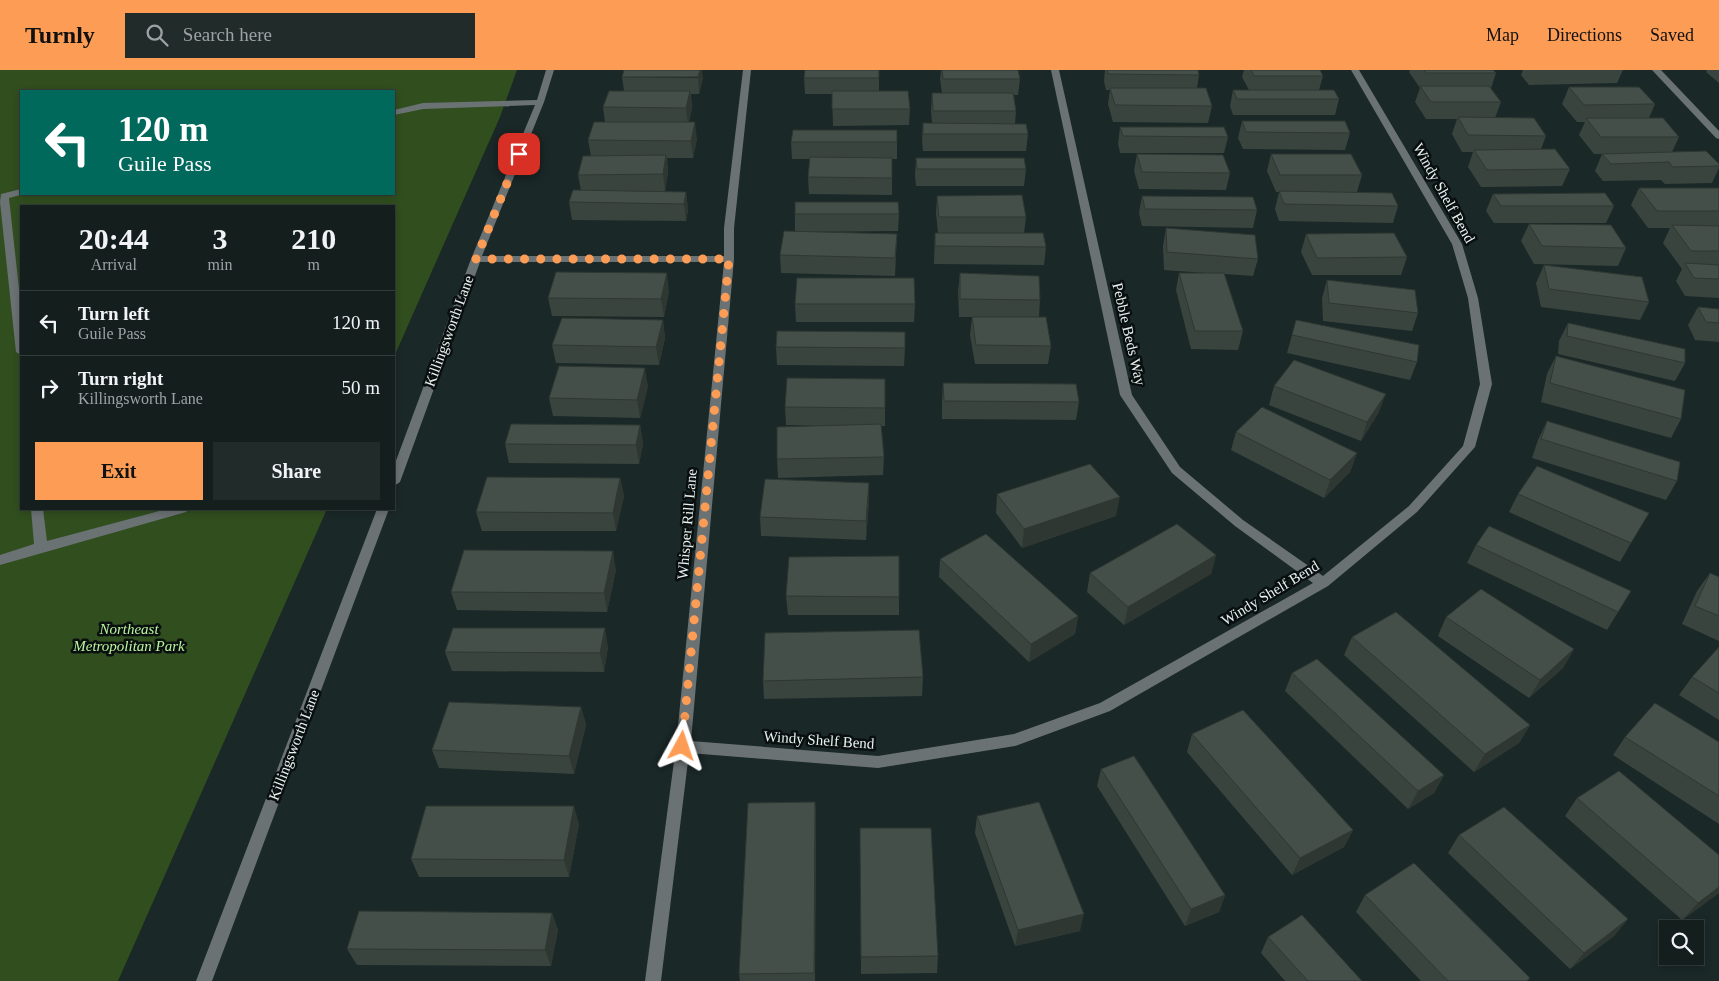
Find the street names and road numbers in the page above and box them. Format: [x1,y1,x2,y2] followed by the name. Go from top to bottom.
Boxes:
[1410,141,1478,246] street label: Windy Shelf Bend
[421,273,477,389] street label: Killingsworth Lane
[1109,281,1149,388] street label: Pebble Beds Way
[674,468,700,580] street label: Whisper Rill Lane
[1218,557,1322,628] street label: Windy Shelf Bend
[266,687,323,803] street label: Killingsworth Lane
[763,728,875,752] street label: Windy Shelf Bend

